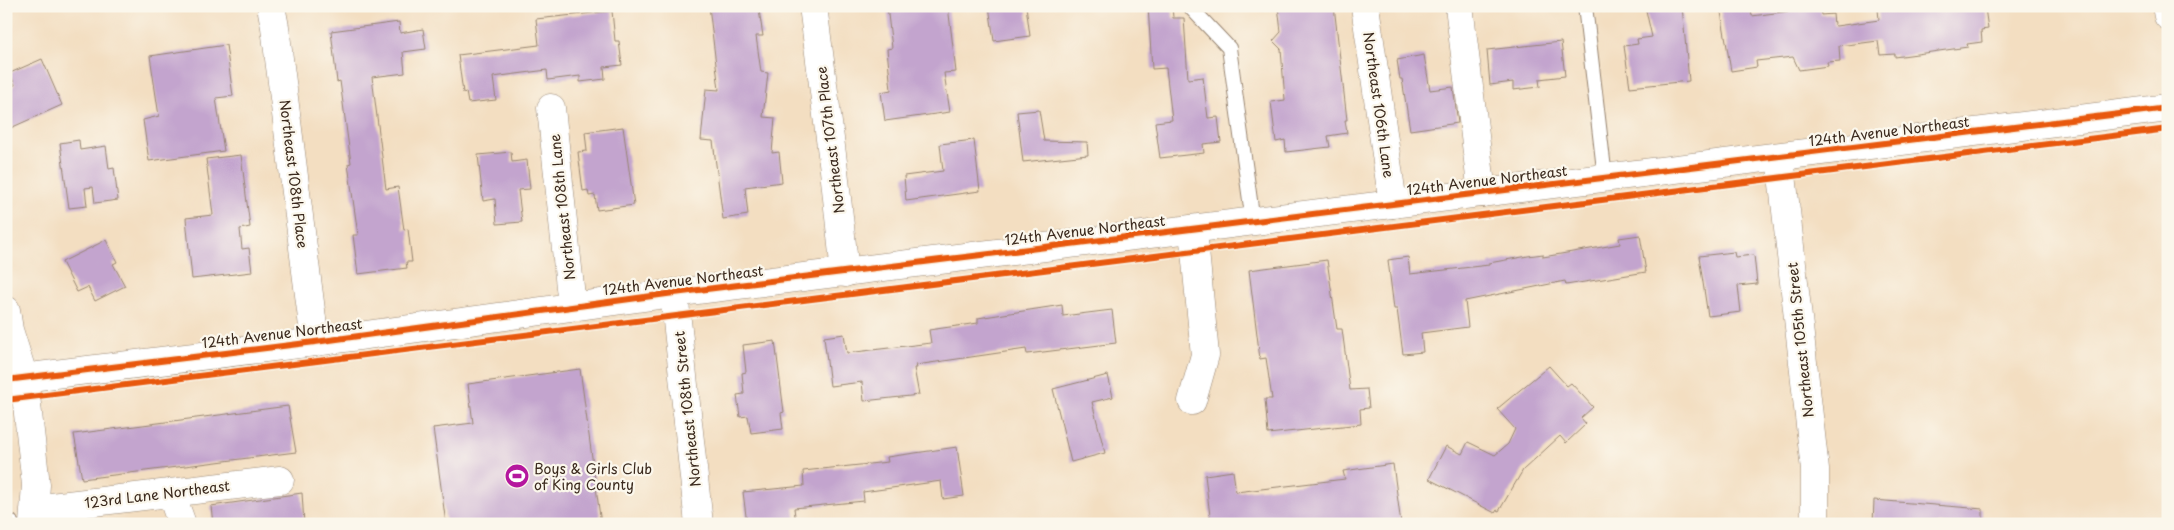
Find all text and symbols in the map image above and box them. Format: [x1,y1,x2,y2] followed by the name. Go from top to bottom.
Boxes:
[1358,31,1400,179] street label: Northeast 106th Lane
[811,65,849,215] street label: Northeast 107th Place
[274,98,314,250] street label: Northeast 108th Place
[1808,111,1971,151] street label: 124th Avenue Northeast
[544,133,580,281] street label: Northeast 108th Lane
[1406,160,1569,200] street label: 124th Avenue Northeast
[1004,210,1167,250] street label: 124th Avenue Northeast
[602,260,765,300] street label: 124th Avenue Northeast
[1781,261,1819,419] street label: Northeast 105th Street
[201,313,364,353] street label: 124th Avenue Northeast
[668,330,706,488] street label: Northeast 108th Street
[534,458,652,495] place label: Boys & Girls Club of King County
[504,463,530,489] sports icon: Boys & Girls Club of King County
[83,475,231,513] street label: 123rd Lane Northeast

